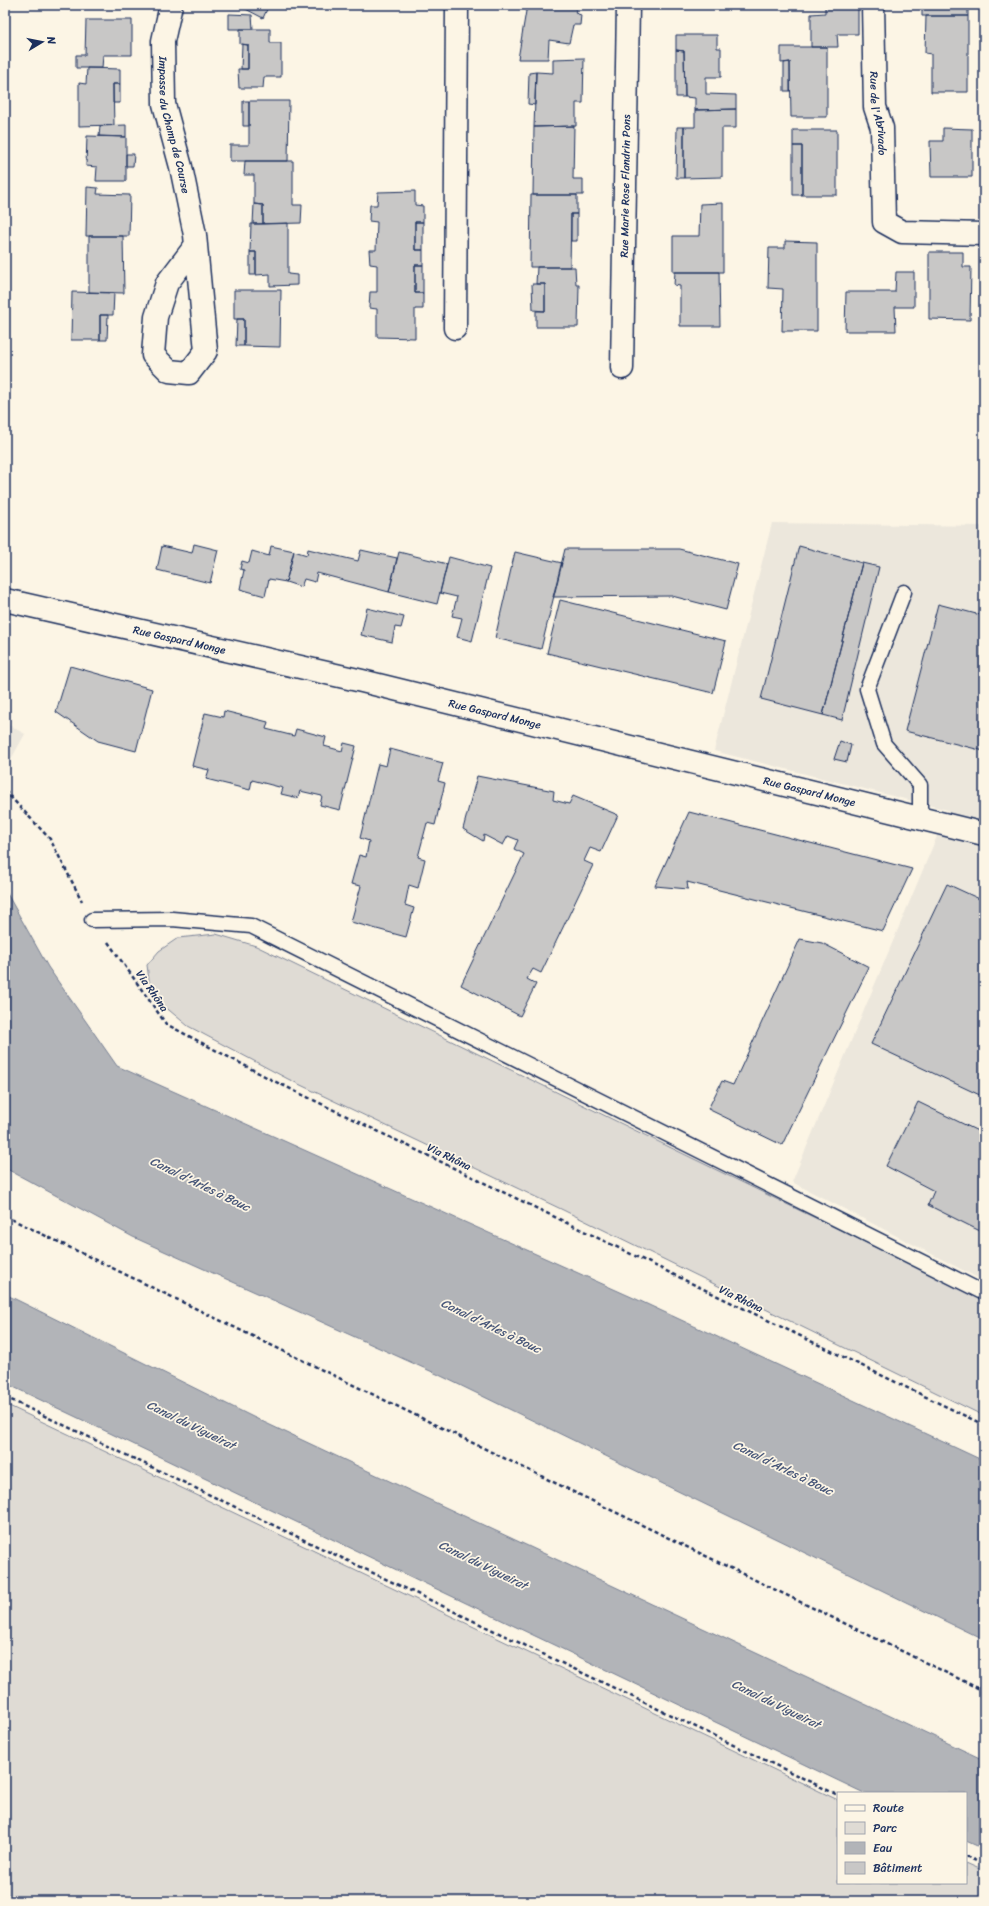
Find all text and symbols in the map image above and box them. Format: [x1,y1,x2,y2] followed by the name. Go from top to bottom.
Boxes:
[22,22,62,62] north arrow
[41,34,61,46] text: N
[154,55,196,196] street label: Impasse du Champ de Course
[865,71,892,156] street label: Rue de l'Abrivado
[614,114,636,258] street label: Rue Marie Rose Flandrin Pons
[131,620,228,659] street label: Rue Gaspard Monge
[447,693,544,734] street label: Rue Gaspard Monge
[761,771,858,812] street label: Rue Gaspard Monge
[131,966,174,1016] street label: Via Rhôna
[424,1138,475,1176] street label: Via Rhôna
[146,1150,256,1219] water label: Canal d'Arles à Bouc
[716,1280,767,1318] street label: Via Rhôna
[437,1292,547,1361] water label: Canal d'Arles à Bouc
[143,1394,241,1457] water label: Canal du Vigueirat
[729,1434,839,1503] water label: Canal d'Arles à Bouc
[435,1534,533,1597] water label: Canal du Vigueirat
[728,1673,826,1736] water label: Canal du Vigueirat
[837,1792,967,1884] legend
[873,1797,904,1819] text: Route
[873,1817,897,1839] text: Parc
[873,1837,893,1859] text: Eau
[873,1857,922,1879] text: Bâtiment

